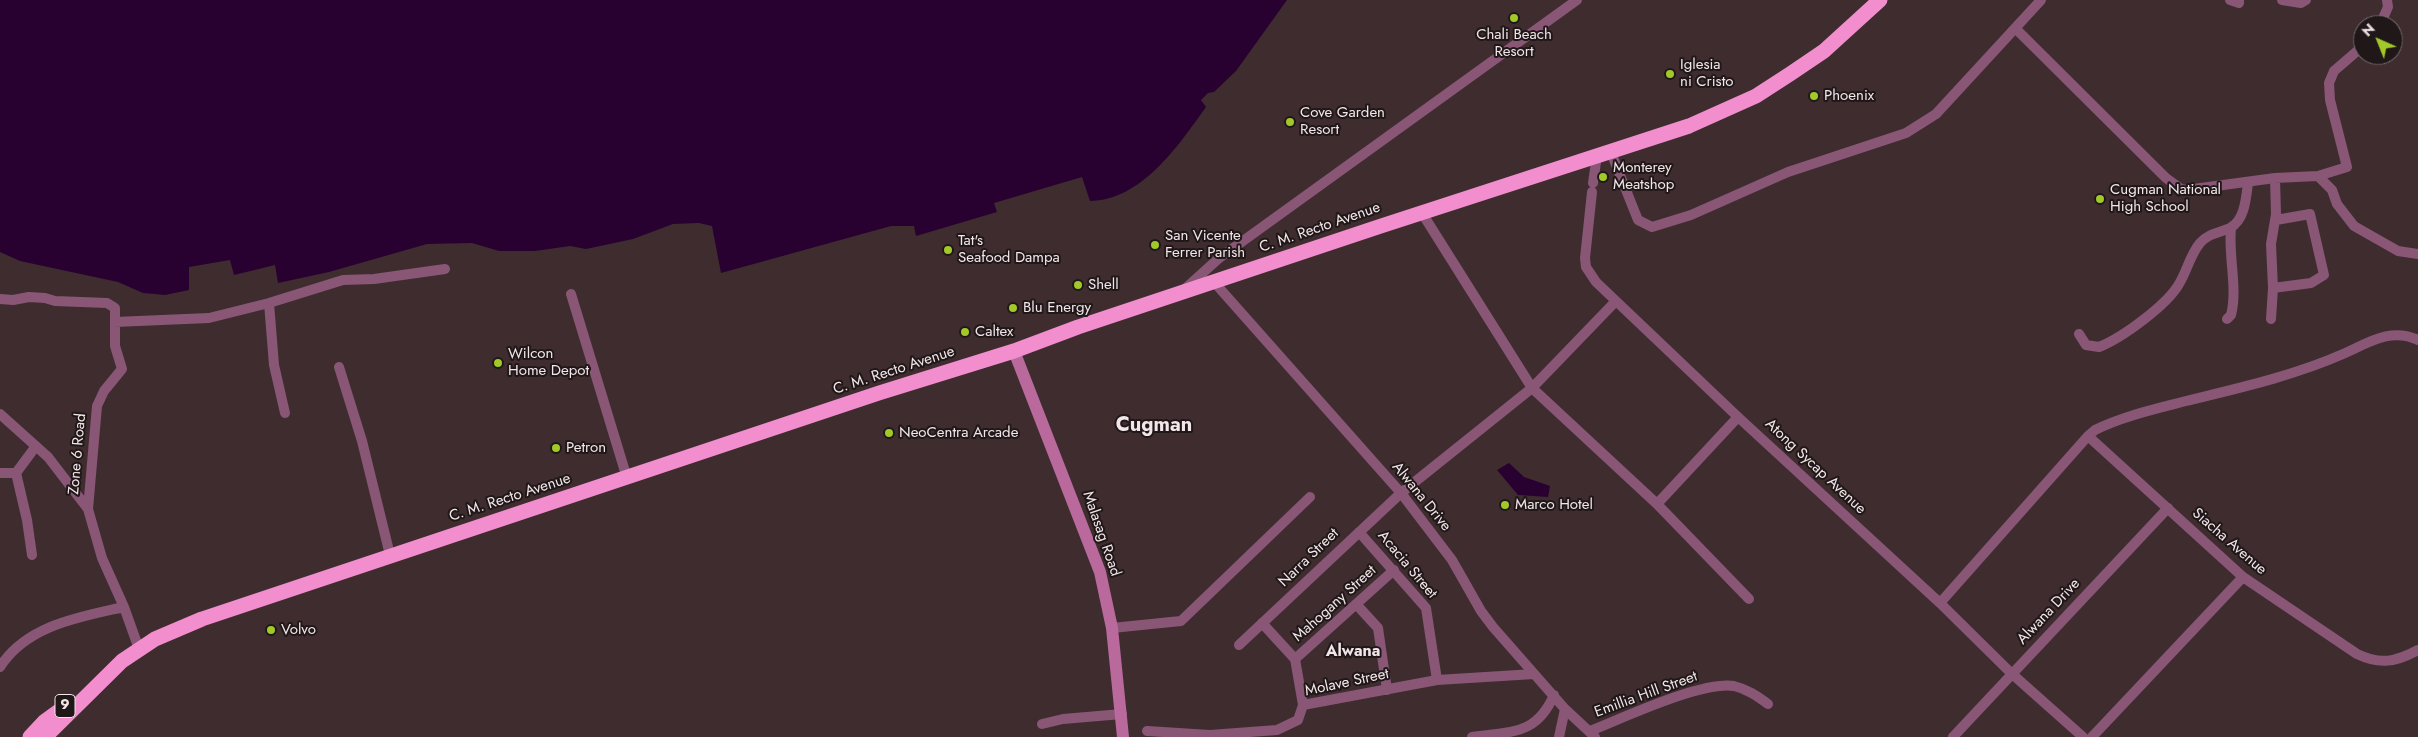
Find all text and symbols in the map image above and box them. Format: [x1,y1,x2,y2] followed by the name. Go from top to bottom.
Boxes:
[1508,12,1520,24] marker: Chali Beach Resort
[2353,15,2403,65] north arrow
[2357,19,2379,41] text: N
[1476,26,1552,61] place label: Chali Beach Resort
[1680,56,1733,91] place label: Iglesia ni Cristo
[1664,68,1676,80] marker: Iglesia ni Cristo
[1824,87,1874,105] place label: Phoenix
[1808,90,1820,102] marker: Phoenix
[1300,104,1385,139] place label: Cove Garden Resort
[1284,116,1296,128] marker: Cove Garden Resort
[1613,159,1674,194] place label: Monterey Meatshop
[1597,171,1609,183] marker: Monterey Meatshop
[2110,181,2221,216] place label: Cugman National High School
[2094,193,2106,205] marker: Cugman National High School
[1257,199,1383,257] street label: C. M. Recto Avenue
[1165,227,1245,262] place label: San Vicente Ferrer Parish
[958,232,1060,267] place label: Tat's Seafood Dampa
[1149,239,1161,251] marker: San Vicente Ferrer Parish
[942,244,954,256] marker: Tat's Seafood Dampa
[1088,276,1119,294] place label: Shell
[1072,279,1084,291] marker: Shell
[1023,299,1091,317] place label: Blu Energy
[1007,302,1019,314] marker: Blu Energy
[975,323,1013,341] place label: Caltex
[959,326,971,338] marker: Caltex
[831,343,957,399] street label: C. M. Recto Avenue
[508,345,589,380] place label: Wilcon Home Depot
[492,357,504,369] marker: Wilcon Home Depot
[65,413,91,495] street label: Zone 6 Road
[1116,414,1192,438] district label: Cugman
[1761,416,1869,518] street label: Atong Sycap Avenue
[899,424,1018,442] place label: NeoCentra Arcade
[883,427,895,439] marker: NeoCentra Arcade
[566,439,606,457] place label: Petron
[550,442,562,454] marker: Petron
[1388,459,1454,535] street label: Alwana Drive
[447,470,573,526] street label: C. M. Recto Avenue
[1078,489,1124,579] street label: Malasag Road
[1515,496,1593,514] place label: Marco Hotel
[1499,499,1511,511] marker: Marco Hotel
[2188,505,2270,579] street label: Siacha Avenue
[1275,525,1343,591] street label: Narra Street
[1373,527,1441,603] street label: Acacia Street
[1290,562,1380,646] street label: Mahogany Street
[2014,575,2084,649] street label: Alwana Drive
[281,621,316,639] place label: Volvo
[265,624,277,636] marker: Volvo
[1326,642,1380,662] district label: Alwana
[1303,665,1391,701] street label: Molave Street
[1592,668,1700,722] street label: Emillia Hill Street
[55,694,75,718] road number: 9

